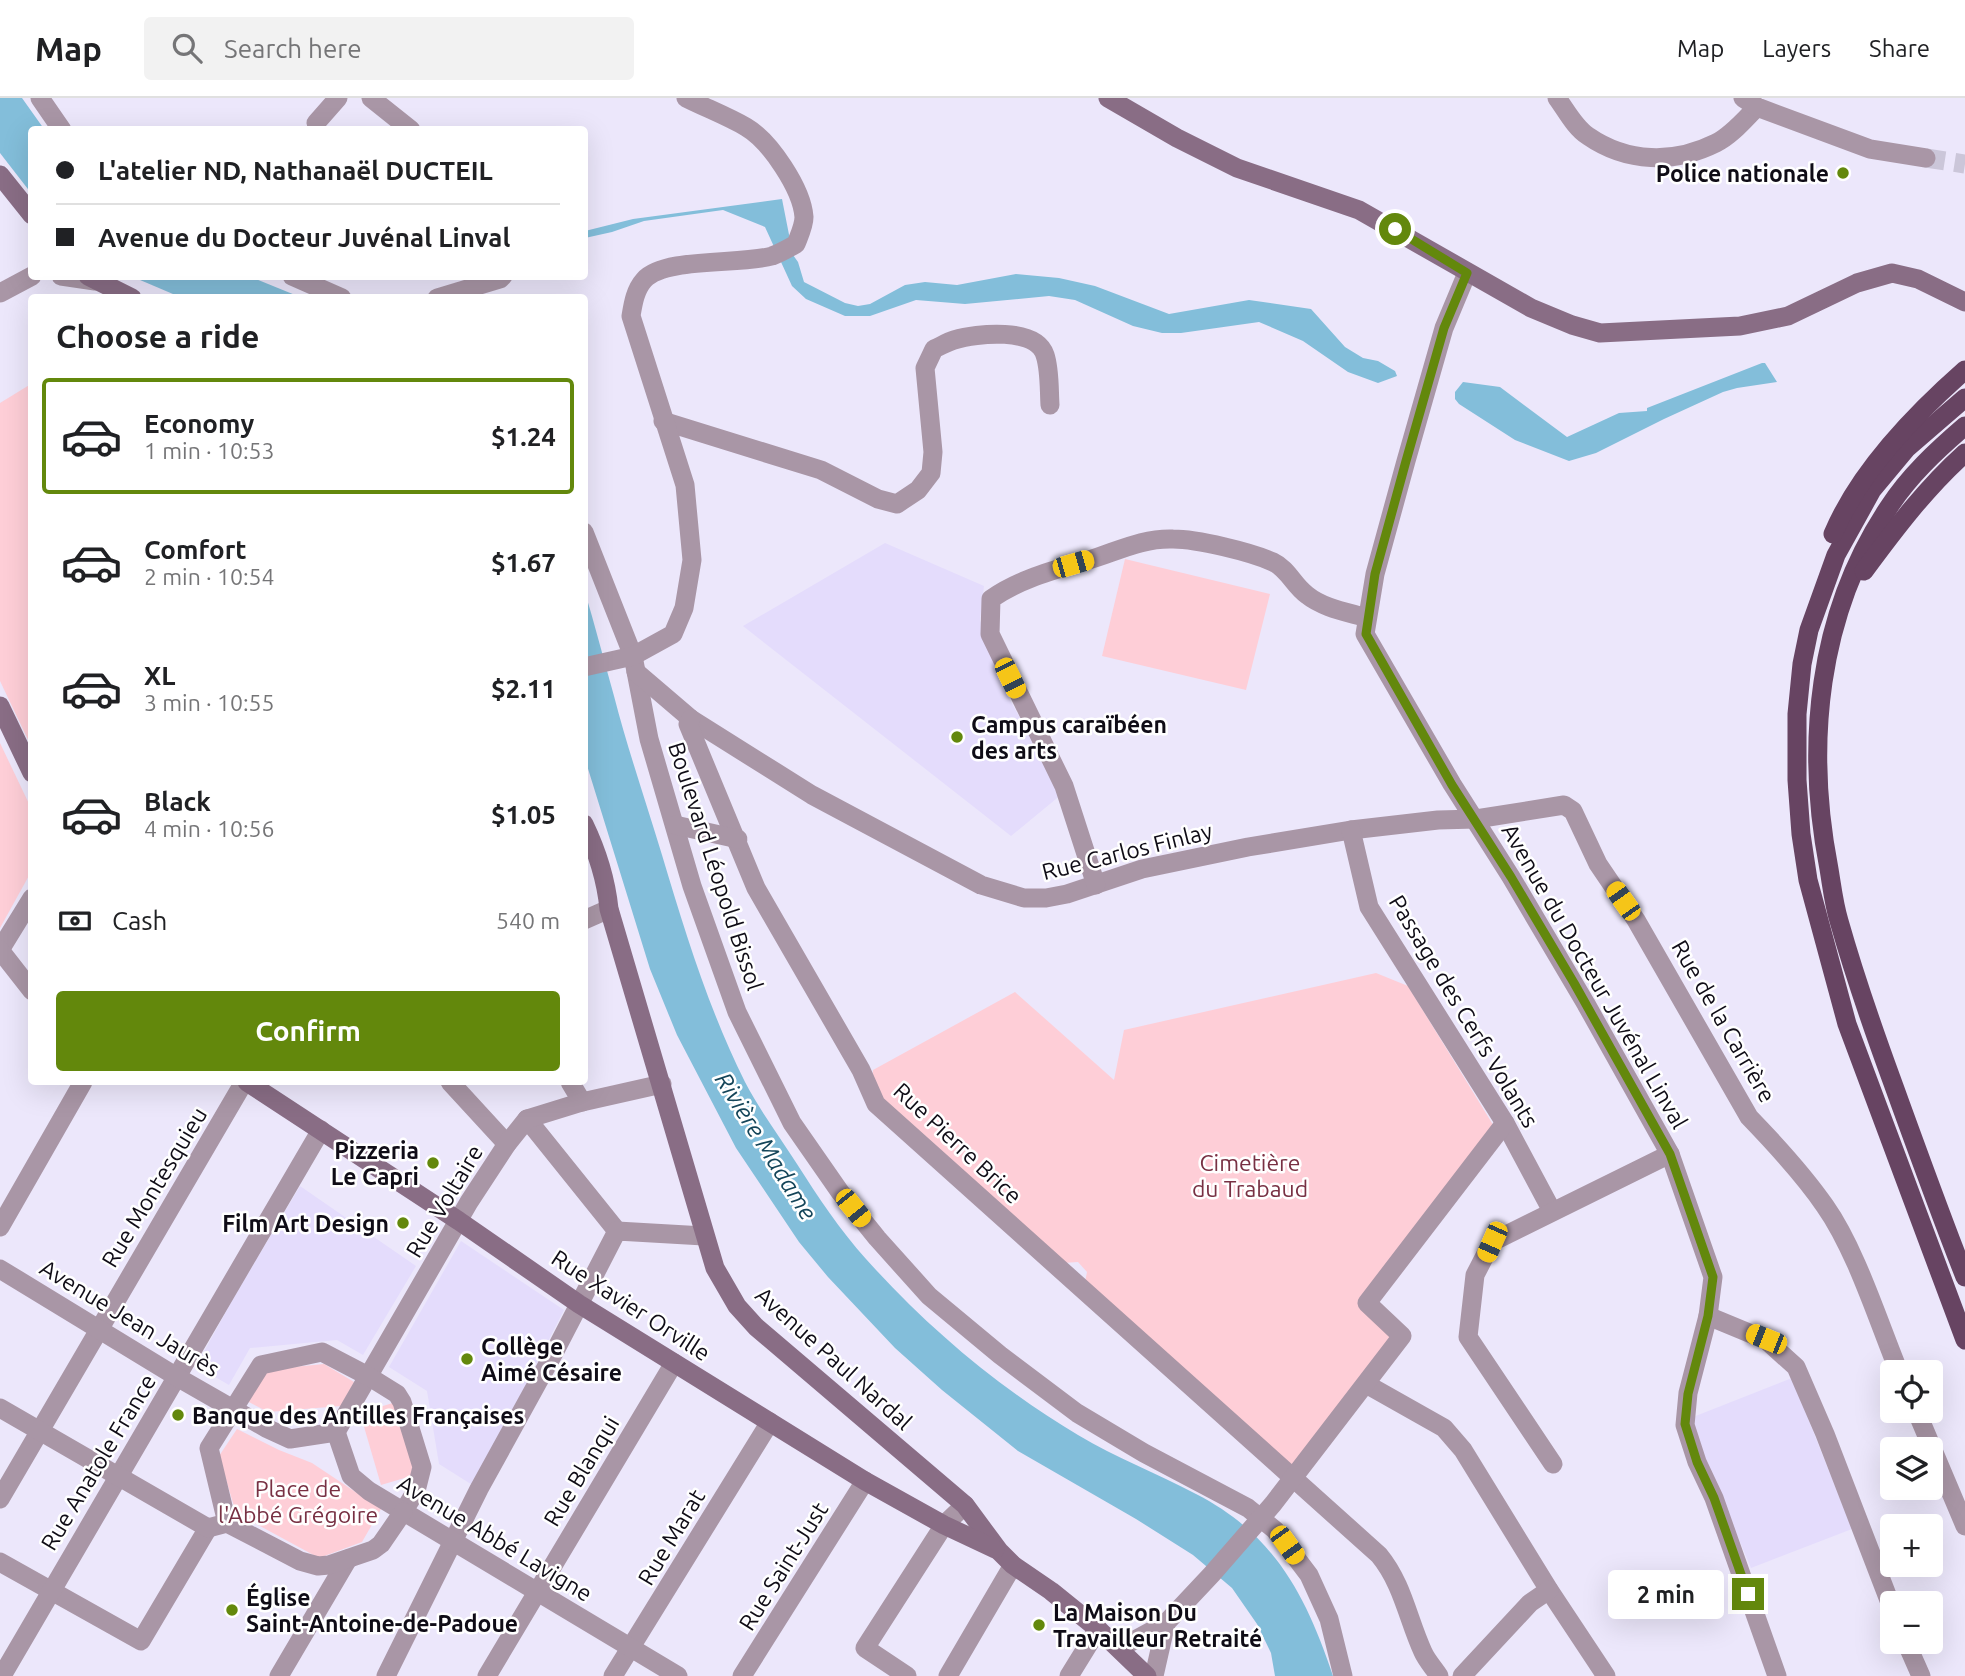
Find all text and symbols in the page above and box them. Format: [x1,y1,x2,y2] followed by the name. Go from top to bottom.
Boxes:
[144,17,634,80] search box
[168,29,206,67] icon: search
[35,30,102,67] text: Map
[224,34,362,63] text: Search here
[1677,35,1724,62] text: Map
[1762,35,1831,62] text: Layers
[1869,35,1930,62] text: Share
[98,156,493,185] text: L'atelier ND, Nathanaël DUCTEIL
[1656,161,1829,186] place label: Police nationale
[1835,165,1851,181] marker: Police nationale
[1379,213,1411,245] route start
[98,223,510,252] text: Avenue du Docteur Juvénal Linval
[56,318,259,354] text: Choose a ride
[60,405,123,468] icon: car
[144,409,254,438] text: Economy
[491,422,556,451] text: $1.24
[144,438,275,463] text: 1 min · 10:53
[60,531,123,594] icon: car
[144,535,247,564] text: Comfort
[491,548,556,577] text: $1.67
[1050,548,1097,580] car
[144,564,275,589] text: 2 min · 10:54
[992,655,1029,701] car
[60,657,123,720] icon: car
[144,661,175,690] text: XL
[491,674,556,703] text: $2.11
[144,690,275,715] text: 3 min · 10:55
[971,712,1167,763] place label: Campus caraïbéen des arts
[949,729,965,745] marker: Campus caraïbéen des arts
[664,739,768,993] street label: Boulevard Léopold Bissol
[60,783,123,846] icon: car
[144,787,211,816] text: Black
[491,800,556,829] text: $1.05
[144,816,275,841] text: 4 min · 10:56
[1039,818,1215,884] street label: Rue Carlos Finlay
[1497,819,1693,1133] street label: Avenue du Docteur Juvénal Linval
[1603,878,1644,924] car
[1385,890,1543,1132] street label: Passage des Cerfs Volants
[56,902,94,940] icon: cash
[112,906,167,935] text: Cash
[496,908,560,933] text: 540 m
[1667,935,1781,1107] street label: Rue de la Carrière
[56,991,560,1071] button: Confirm
[710,1067,822,1225] water label: Rivière Madame
[889,1078,1027,1208] street label: Rue Pierre Brice
[96,1103,212,1271] street label: Rue Montesquieu
[331,1138,419,1189] place label: Pizzeria Le Capri
[401,1140,487,1262] street label: Rue Voltaire
[1192,1150,1308,1201] park label: Cimetière du Trabaud
[425,1155,441,1171] marker: Pizzeria Le Capri
[832,1185,875,1231] car
[222,1211,389,1236] place label: Film Art Design
[395,1215,411,1231] marker: Film Art Design
[1474,1219,1511,1265] car
[547,1245,715,1365] street label: Rue Xavier Orville
[36,1255,224,1381] street label: Avenue Jean Jaurès
[751,1282,917,1434] street label: Avenue Paul Nardal
[1743,1321,1790,1357] car
[481,1334,622,1385] place label: Collège Aimé Césaire
[459,1351,475,1367] marker: Collège Aimé Césaire
[1880,1360,1943,1654] map controls
[1880,1360,1943,1423] button: locate
[36,1370,160,1554] street label: Rue Anatole France
[192,1403,524,1429] place label: Banque des Antilles Françaises
[170,1407,186,1423] marker: Banque des Antilles Françaises
[539,1412,623,1530] street label: Rue Blanqui
[1880,1437,1943,1500] button: layers
[393,1470,597,1606] street label: Avenue Abbé Lavigne
[218,1476,378,1527] park label: Place de l'Abbé Grégoire
[633,1485,709,1589] street label: Rue Marat
[734,1497,832,1635] street label: Rue Saint-Just
[1880,1514,1943,1577] button: +
[1267,1522,1308,1568] car
[1608,1570,1724,1618] callout: 2 min
[1732,1578,1764,1610] route end
[246,1582,518,1636] place label: Église Saint-Antoine-de-Padoue
[1637,1582,1695,1607] text: 2 min
[1880,1591,1943,1654] button: −
[1053,1600,1262,1651] place label: La Maison Du Travailleur Retraité
[224,1602,240,1618] marker: Église Saint-Antoine-de-Padoue
[1031,1617,1047,1633] marker: La Maison Du Travailleur Retraité

